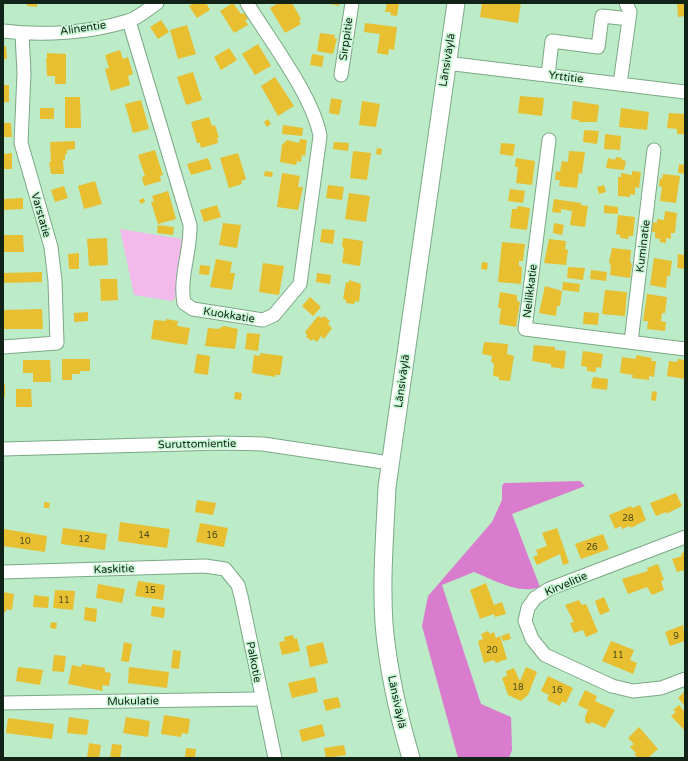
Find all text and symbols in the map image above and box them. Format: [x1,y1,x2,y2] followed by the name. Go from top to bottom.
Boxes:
[337,17,355,61] street label: Sirppitie
[59,18,107,38] street label: Alinentie
[436,32,458,88] street label: Länsiväylä
[548,68,584,86] street label: Yrttitie
[28,191,54,239] street label: Varstatie
[633,219,653,273] street label: Kuminatie
[520,263,540,319] street label: Neilikkatie
[202,305,256,325] street label: Kuokkatie
[392,353,412,409] street label: Länsiväylä
[158,437,236,451] street label: Suruttomientie
[622,513,634,524] house number: 28
[138,530,150,541] house number: 14
[206,530,218,541] house number: 16
[78,534,90,545] house number: 12
[19,536,31,547] house number: 10
[586,542,598,553] house number: 26
[93,562,135,576] street label: Kaskitie
[543,569,589,599] street label: Kirvelitie
[144,585,156,596] house number: 15
[58,595,70,606] house number: 11
[673,631,679,642] house number: 9
[244,640,264,684] street label: Palkotie
[486,645,498,656] house number: 20
[612,650,624,661] house number: 11
[385,674,409,730] street label: Länsiväylä
[512,682,524,693] house number: 18
[551,685,563,696] house number: 16
[107,694,159,708] street label: Mukulatie

